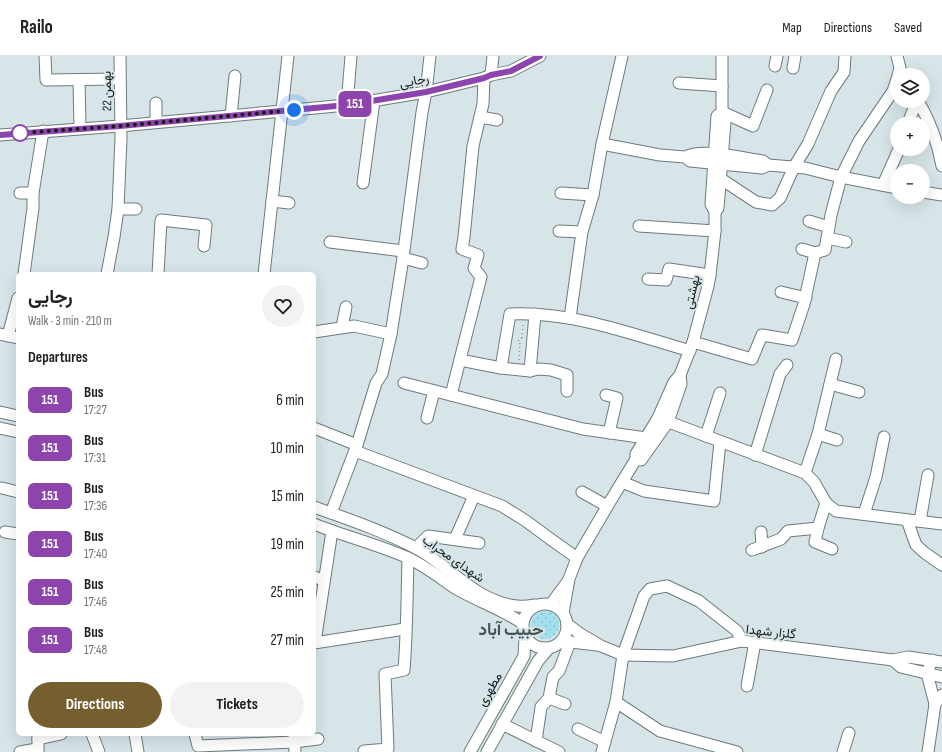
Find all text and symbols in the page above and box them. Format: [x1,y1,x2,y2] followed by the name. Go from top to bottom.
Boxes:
[20,16,53,39] text: Railo
[782,19,802,36] text: Map
[824,19,872,36] text: Directions
[894,19,922,36] text: Saved
[890,68,930,204] map controls
[890,68,930,108] button: layers
[398,70,430,92] street label: رجایی
[99,71,115,111] street label: 22 بهمن
[332,91,378,117] line badge: 151
[346,95,364,112] text: 151
[284,100,304,120] your location
[890,116,930,156] button: +
[11,124,29,142] unlabelled marker
[890,164,930,204] button: −
[680,274,704,311] street label: بهشتی
[262,285,304,327] button: heart
[28,286,73,309] text: رجایی
[28,313,112,329] text: Walk · 3 min · 210 m
[28,348,88,367] text: Departures
[84,383,103,402] text: Bus
[41,391,59,408] text: 151
[276,391,304,410] text: 6 min
[84,402,107,418] text: 17:27
[84,431,103,450] text: Bus
[41,439,59,456] text: 151
[271,439,304,458] text: 10 min
[84,450,106,466] text: 17:31
[84,479,103,498] text: Bus
[41,487,59,504] text: 151
[272,487,304,506] text: 15 min
[84,498,107,514] text: 17:36
[84,527,103,546] text: Bus
[419,532,488,586] street label: شهدای محراب
[41,535,59,552] text: 151
[271,535,304,554] text: 19 min
[84,546,107,562] text: 17:40
[84,575,103,594] text: Bus
[41,583,59,600] text: 151
[271,583,304,602] text: 25 min
[84,594,107,610] text: 17:46
[479,620,543,640] district label: حبیب آباد
[745,621,797,643] street label: گلزار شهدا
[84,623,103,642] text: Bus
[41,631,59,648] text: 151
[271,631,304,650] text: 27 min
[84,642,107,658] text: 17:48
[474,670,506,709] street label: مطهری
[28,682,162,728] button: Directions
[170,682,304,728] button: Tickets

